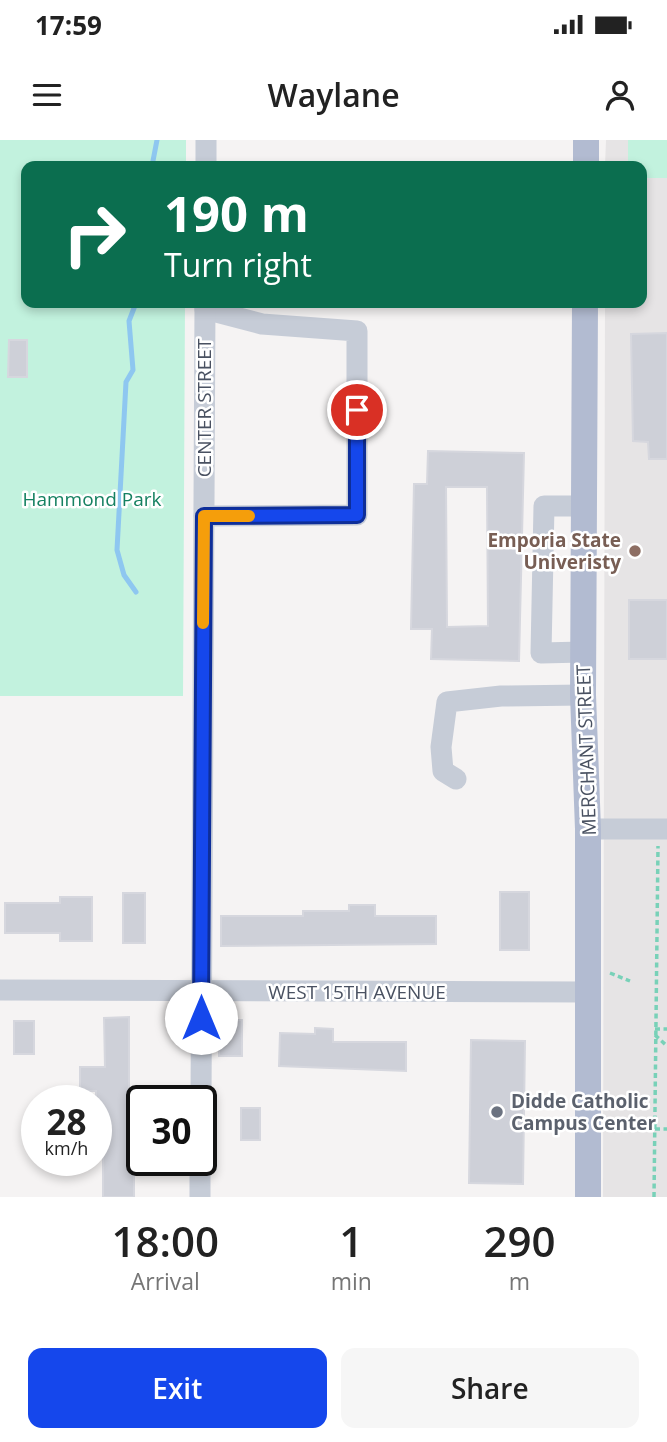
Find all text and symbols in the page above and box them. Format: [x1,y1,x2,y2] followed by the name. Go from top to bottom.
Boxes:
[35,7,102,43] text: 17:59
[267,73,400,116] text: Waylane
[28,76,66,114] icon: menu
[601,76,639,114] icon: person
[164,180,309,246] text: 190 m
[49,189,140,280] icon: right
[164,243,312,286] text: Turn right
[191,338,217,477] street label: CENTER STREET
[327,380,387,440] pin
[338,391,376,429] icon: arrive
[22,486,162,512] park label: Hammond Park
[487,527,621,575] place label: Emporia State Univeristy
[627,543,643,559] marker: Emporia State Univeristy
[570,663,602,836] street label: MERCHANT STREET
[268,979,446,1005] street label: WEST 15TH AVENUE
[164,981,238,1055] position arrow
[126,1085,217,1176] speed limit sign: 30
[511,1088,656,1136] place label: Didde Catholic Campus Center
[46,1098,87,1145] text: 28
[489,1104,505,1120] marker: Didde Catholic Campus Center
[45,1136,88,1160] text: km/h
[112,1212,219,1269] text: 18:00
[339,1212,363,1269] text: 1
[483,1212,555,1269] text: 290
[131,1265,200,1297] text: Arrival
[331,1265,372,1297] text: min
[509,1265,530,1297] text: m
[28,1348,327,1428] button: Exit
[341,1348,639,1428] button: Share

